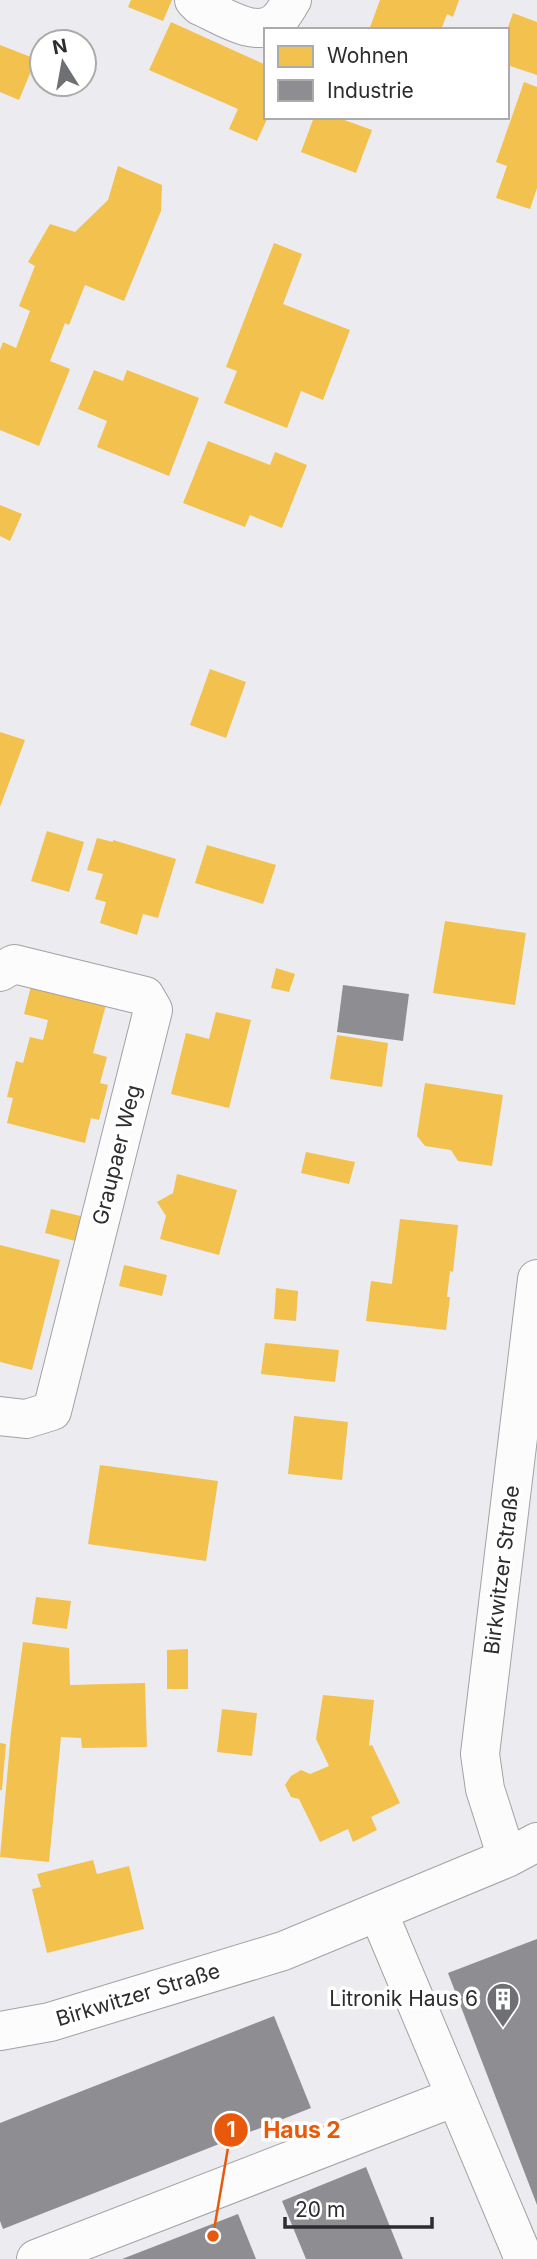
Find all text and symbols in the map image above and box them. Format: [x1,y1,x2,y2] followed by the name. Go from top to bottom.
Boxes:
[28,28,98,98] north arrow
[264,28,509,119] legend
[51,34,69,59] text: N
[327,43,409,68] text: Wohnen
[327,78,414,103] text: Industrie
[87,1082,146,1227] street label: Graupaer Weg
[479,1484,524,1656] street label: Birkwitzer Straße
[53,1958,223,2031] street label: Birkwitzer Straße
[484,1980,522,2029] building icon: Litronik Haus 6
[329,1986,478,2011] place label: Litronik Haus 6
[214,2108,355,2152] callout: Haus 2
[263,2116,341,2144] text: Haus 2
[226,2117,236,2142] text: 1
[285,2186,432,2230] scale bar
[295,2197,345,2222] text: 20 m

